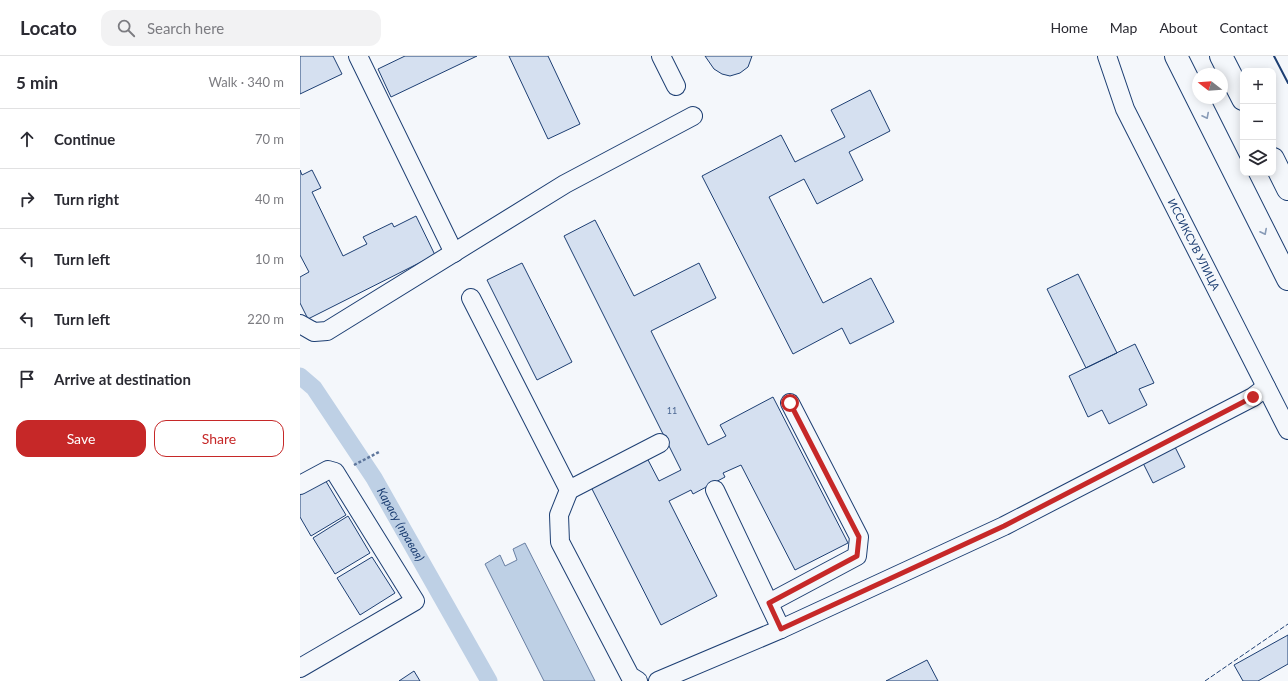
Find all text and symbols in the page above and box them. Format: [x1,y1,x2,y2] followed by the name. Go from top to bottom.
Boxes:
[101,10,381,46] search box
[20,16,77,39] text: Locato
[115,17,137,39] icon: search
[147,19,224,37] text: Search here
[1050,19,1088,36] text: Home
[1110,19,1137,36] text: Map
[1159,19,1197,36] text: About
[1219,19,1268,36] text: Contact
[1192,68,1228,104] north arrow
[1240,68,1276,176] map controls
[1240,68,1276,104] button: +
[16,72,58,93] text: 5 min
[208,74,284,90] text: Walk · 340 m
[1240,104,1276,140] button: −
[1201,112,1209,119] one-way arrow
[16,128,38,150] icon: ahead
[54,130,115,148] text: Continue
[255,131,284,147] text: 70 m
[1240,140,1276,176] button: layers
[16,188,38,210] icon: right
[54,190,119,208] text: Turn right
[255,191,284,207] text: 40 m
[1166,196,1223,293] street label: ИССИКСУВ УЛИЦА
[1260,228,1267,235] one-way arrow
[16,248,38,270] icon: left
[54,250,110,268] text: Turn left
[255,251,284,267] text: 10 m
[16,308,38,330] icon: left
[54,310,110,328] text: Turn left
[247,311,284,327] text: 220 m
[16,368,38,390] icon: arrive
[54,370,191,388] text: Arrive at destination
[1244,388,1262,406] route end
[781,394,799,412] route start
[667,405,677,416] house number: 11
[16,420,146,457] button: Save
[154,420,284,457] button: Share
[374,485,428,564] water label: Карасу (правая)

